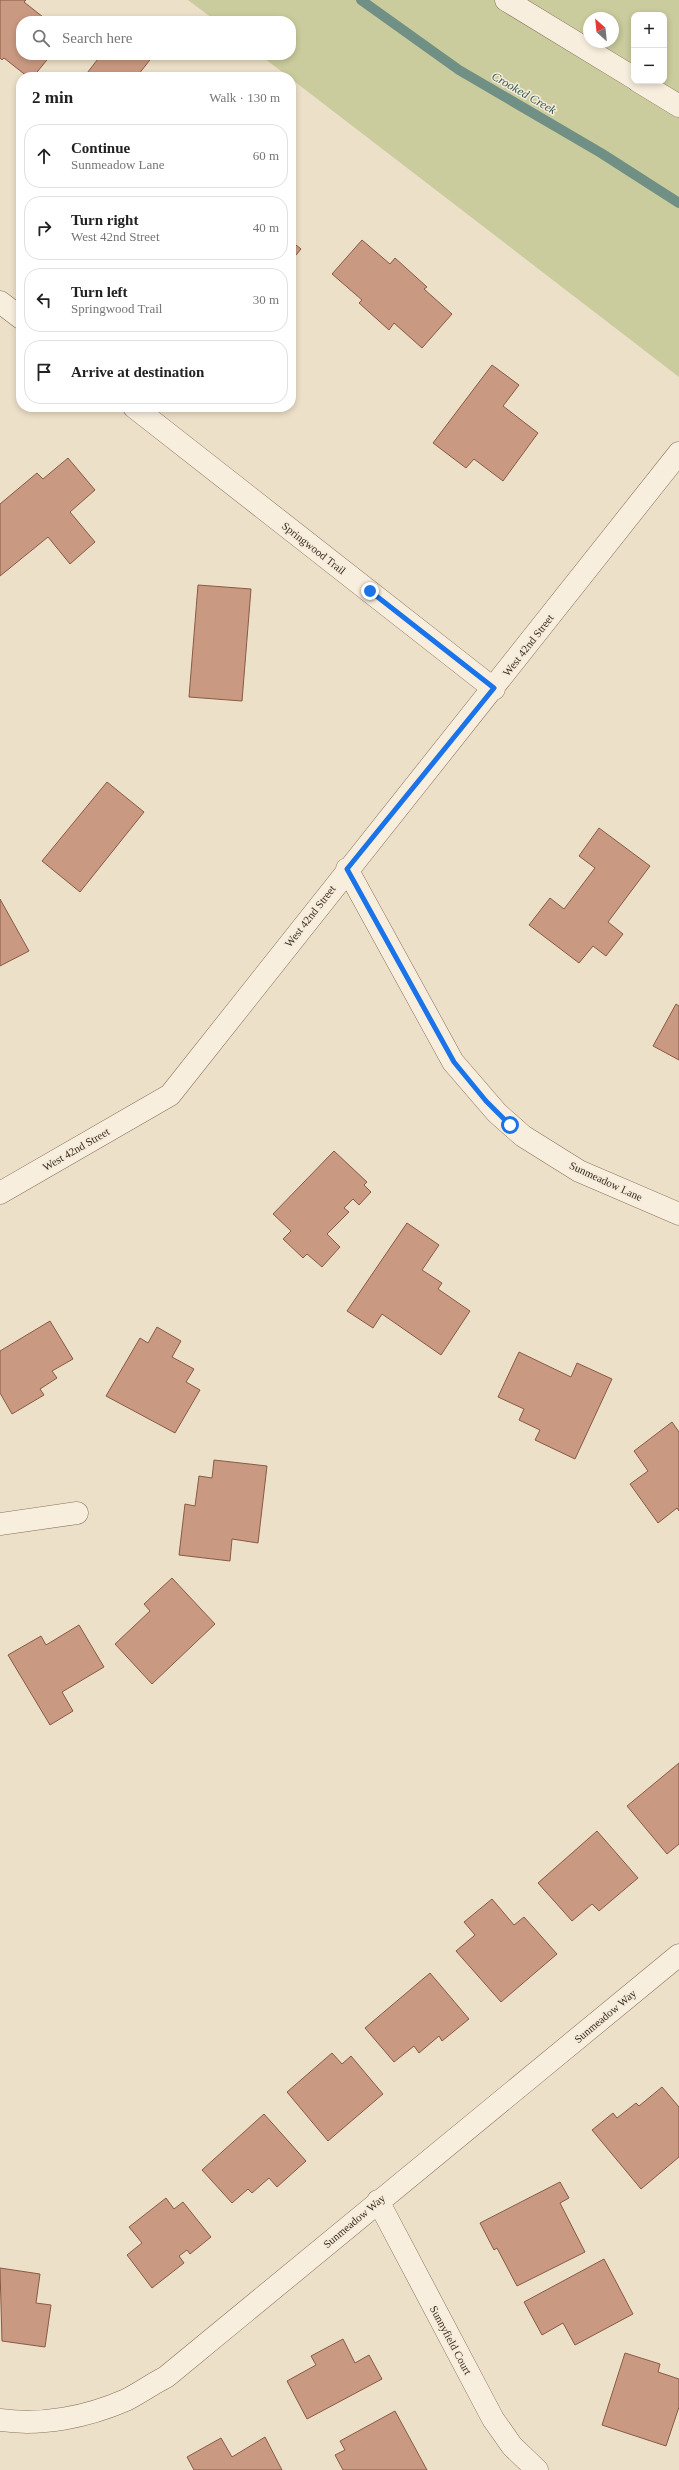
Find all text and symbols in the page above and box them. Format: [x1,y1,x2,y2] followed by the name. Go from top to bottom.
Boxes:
[583,12,619,48] north arrow
[631,12,667,84] map controls
[631,12,667,48] button: +
[16,16,296,60] search box
[30,27,52,49] icon: search
[62,30,132,46] text: Search here
[631,48,667,84] button: −
[489,69,559,117] water label: Crooked Creek
[32,88,73,107] text: 2 min
[209,90,280,105] text: Walk · 130 m
[71,140,130,156] text: Continue
[33,145,55,167] icon: ahead
[253,148,279,163] text: 60 m
[71,157,165,172] text: Sunmeadow Lane
[71,212,138,228] text: Turn right
[33,217,55,239] icon: right
[253,220,279,235] text: 40 m
[71,229,160,244] text: West 42nd Street
[71,284,128,300] text: Turn left
[33,289,55,311] icon: left
[253,292,279,307] text: 30 m
[71,301,162,316] text: Springwood Trail
[33,361,55,383] icon: arrive
[71,364,204,380] text: Arrive at destination
[280,519,348,577] street label: Springwood Trail
[361,582,379,600] route end
[500,612,556,678] street label: West 42nd Street
[282,883,338,949] street label: West 42nd Street
[501,1116,519,1134] route start
[41,1125,111,1173] street label: West 42nd Street
[568,1159,644,1203] street label: Sunmeadow Lane
[572,1986,639,2045] street label: Sunmeadow Way
[321,2191,388,2250] street label: Sunmeadow Way
[428,2304,474,2376] street label: Sunnyfield Court

